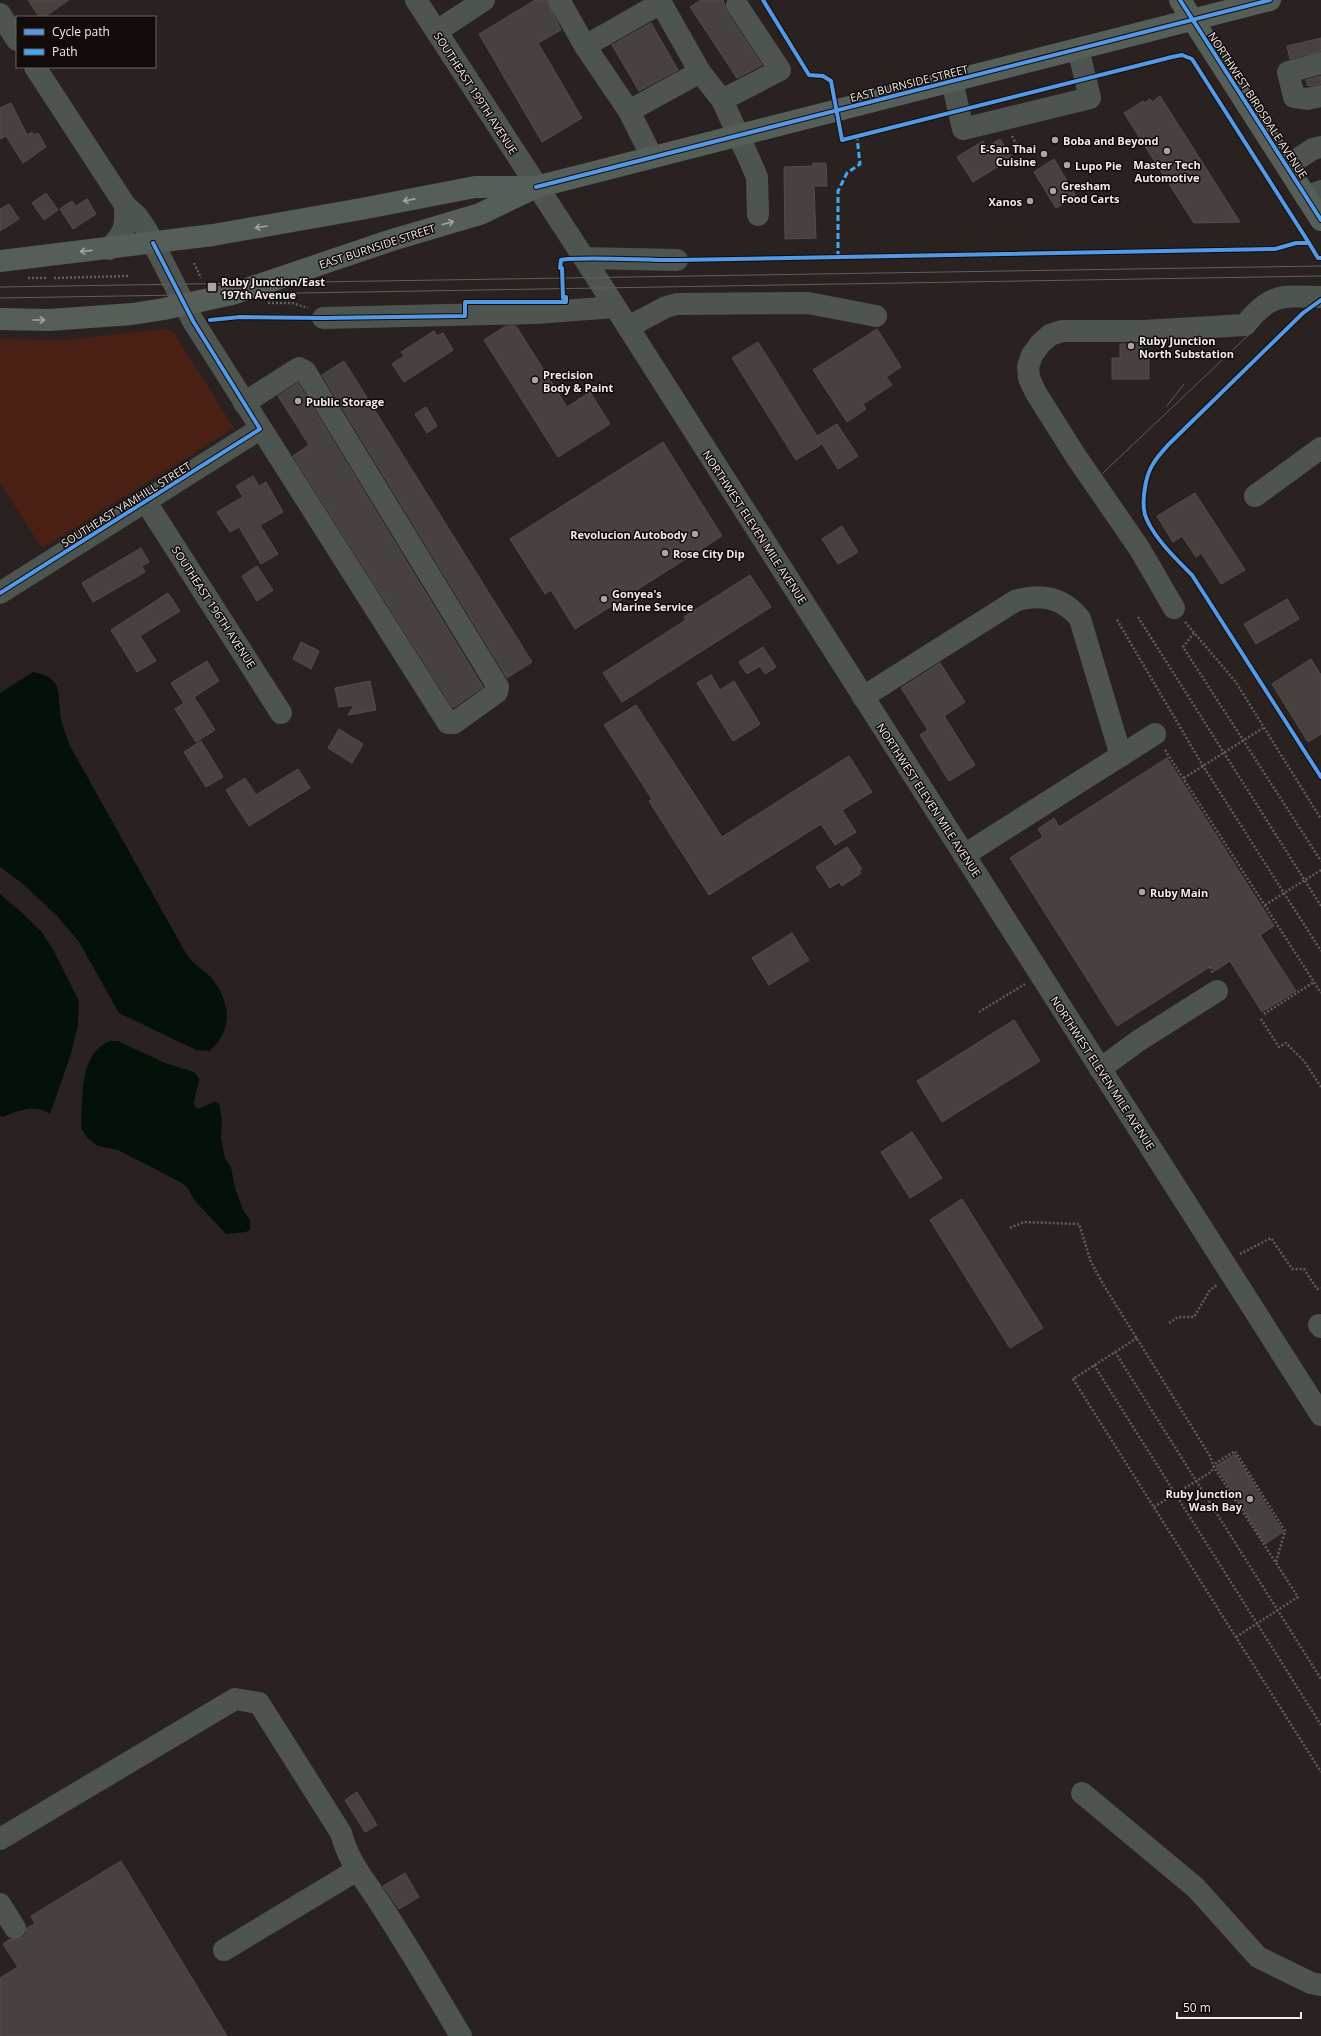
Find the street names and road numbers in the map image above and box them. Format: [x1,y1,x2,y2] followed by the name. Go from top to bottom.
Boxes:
[431,29,521,157] street label: SOUTHEAST 199TH AVENUE
[1205,29,1311,181] street label: NORTHWEST BIRDSDALE AVENUE
[848,61,970,105] street label: EAST BURNSIDE STREET
[317,220,437,272] street label: EAST BURNSIDE STREET
[700,447,810,607] street label: NORTHWEST ELEVEN MILE AVENUE
[58,458,194,550] street label: SOUTHEAST YAMHILL STREET
[169,543,259,671] street label: SOUTHEAST 196TH AVENUE
[874,720,984,880] street label: NORTHWEST ELEVEN MILE AVENUE
[1048,993,1158,1153] street label: NORTHWEST ELEVEN MILE AVENUE

